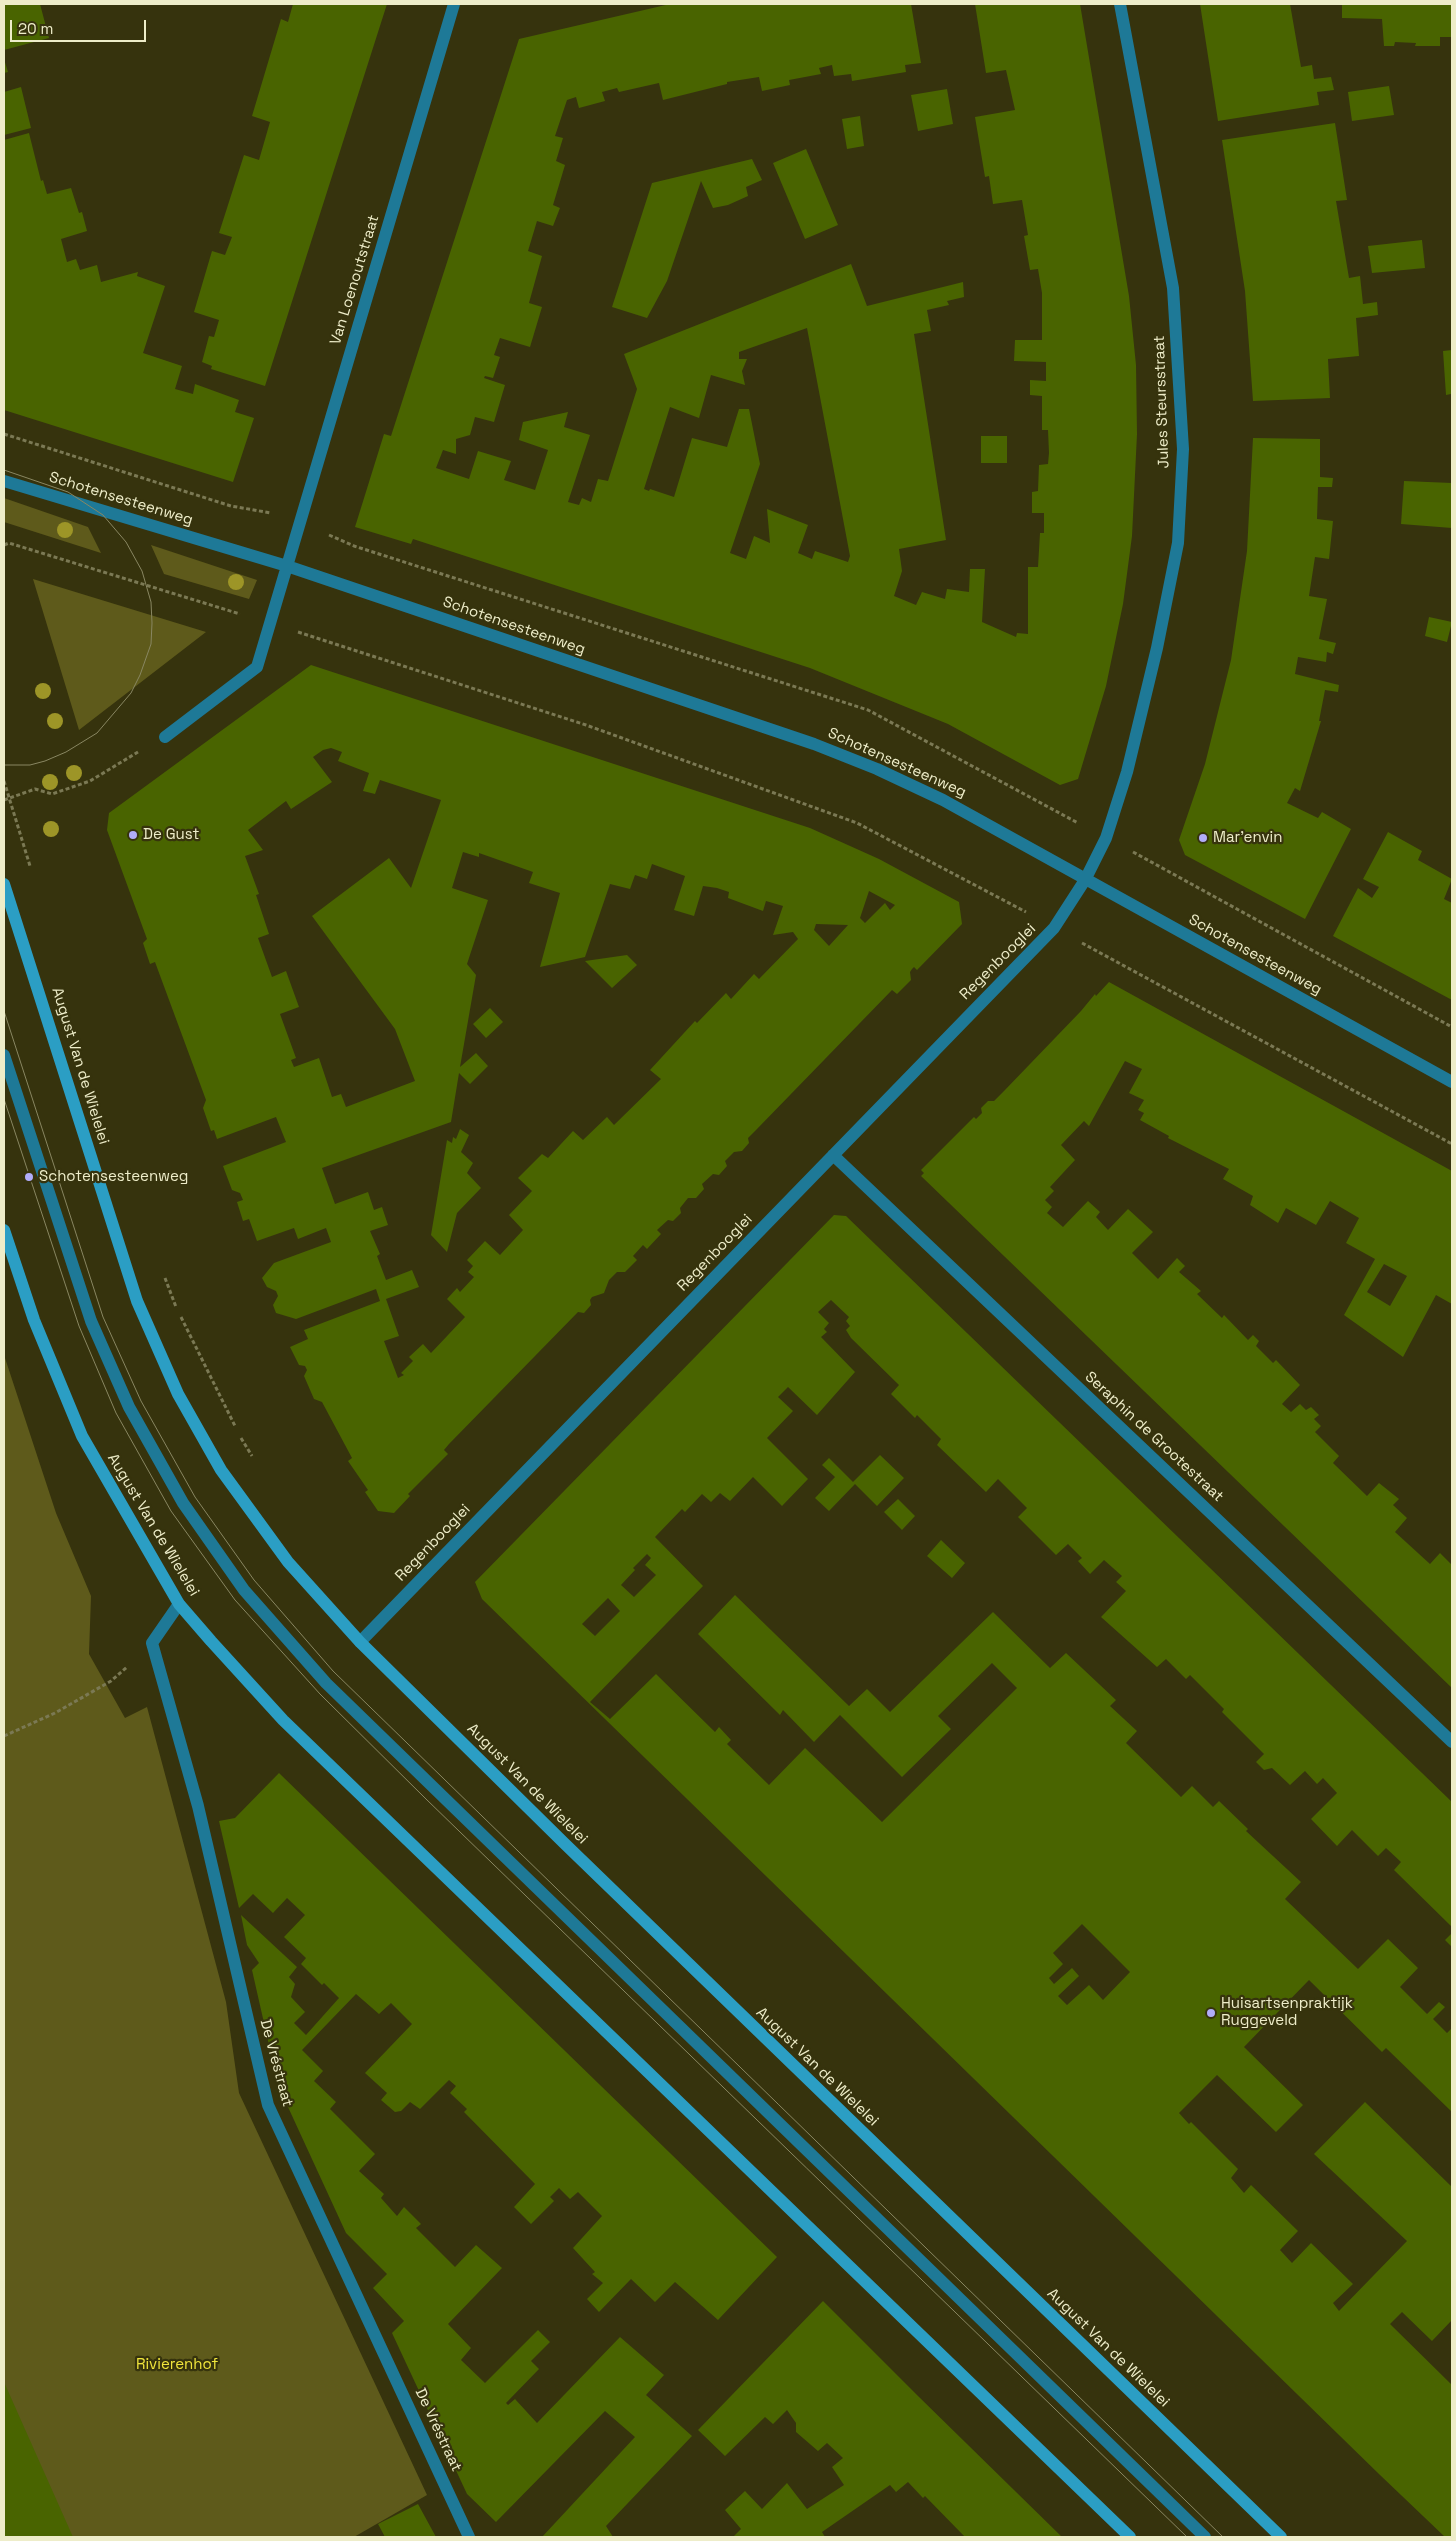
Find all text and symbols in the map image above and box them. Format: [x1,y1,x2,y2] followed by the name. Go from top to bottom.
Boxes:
[12,10,149,42] scale bar
[18,19,53,38] text: 20 m
[327,213,383,347] street label: Van Loenoutstraat
[1151,335,1173,469] street label: Jules Steursstraat
[47,469,195,529] street label: Schotensesteenweg
[440,593,588,659] street label: Schotensesteenweg
[825,724,969,802] street label: Schotensesteenweg
[143,826,199,844] place label: De Gust
[127,829,139,841] marker: De Gust
[1213,829,1282,847] place label: Mar'envin
[1197,832,1209,844] marker: Mar'envin
[1185,911,1325,999] street label: Schotensesteenweg
[956,920,1040,1004] street label: Regenbooglei
[48,985,112,1147] street label: August Van de Wielelei
[39,1168,188,1186] place label: Schotensesteenweg
[23,1171,35,1183] marker: Schotensesteenweg
[674,1211,756,1295] street label: Regenbooglei
[1081,1368,1227,1506] street label: Seraphin de Grootestraat
[103,1450,203,1600] street label: August Van de Wielelei
[392,1501,474,1585] street label: Regenbooglei
[463,1720,591,1848] street label: August Van de Wielelei
[1221,1995,1353,2030] place label: Huisartsenpraktijk Ruggeveld
[752,2004,882,2130] street label: August Van de Wielelei
[1205,2007,1217,2019] marker: Huisartsenpraktijk Ruggeveld
[256,2017,296,2109] street label: De Vréstraat
[1043,2285,1173,2411] street label: August Van de Wielelei
[136,2356,218,2374] park label: Rivierenhof
[411,2385,465,2475] street label: De Vréstraat

